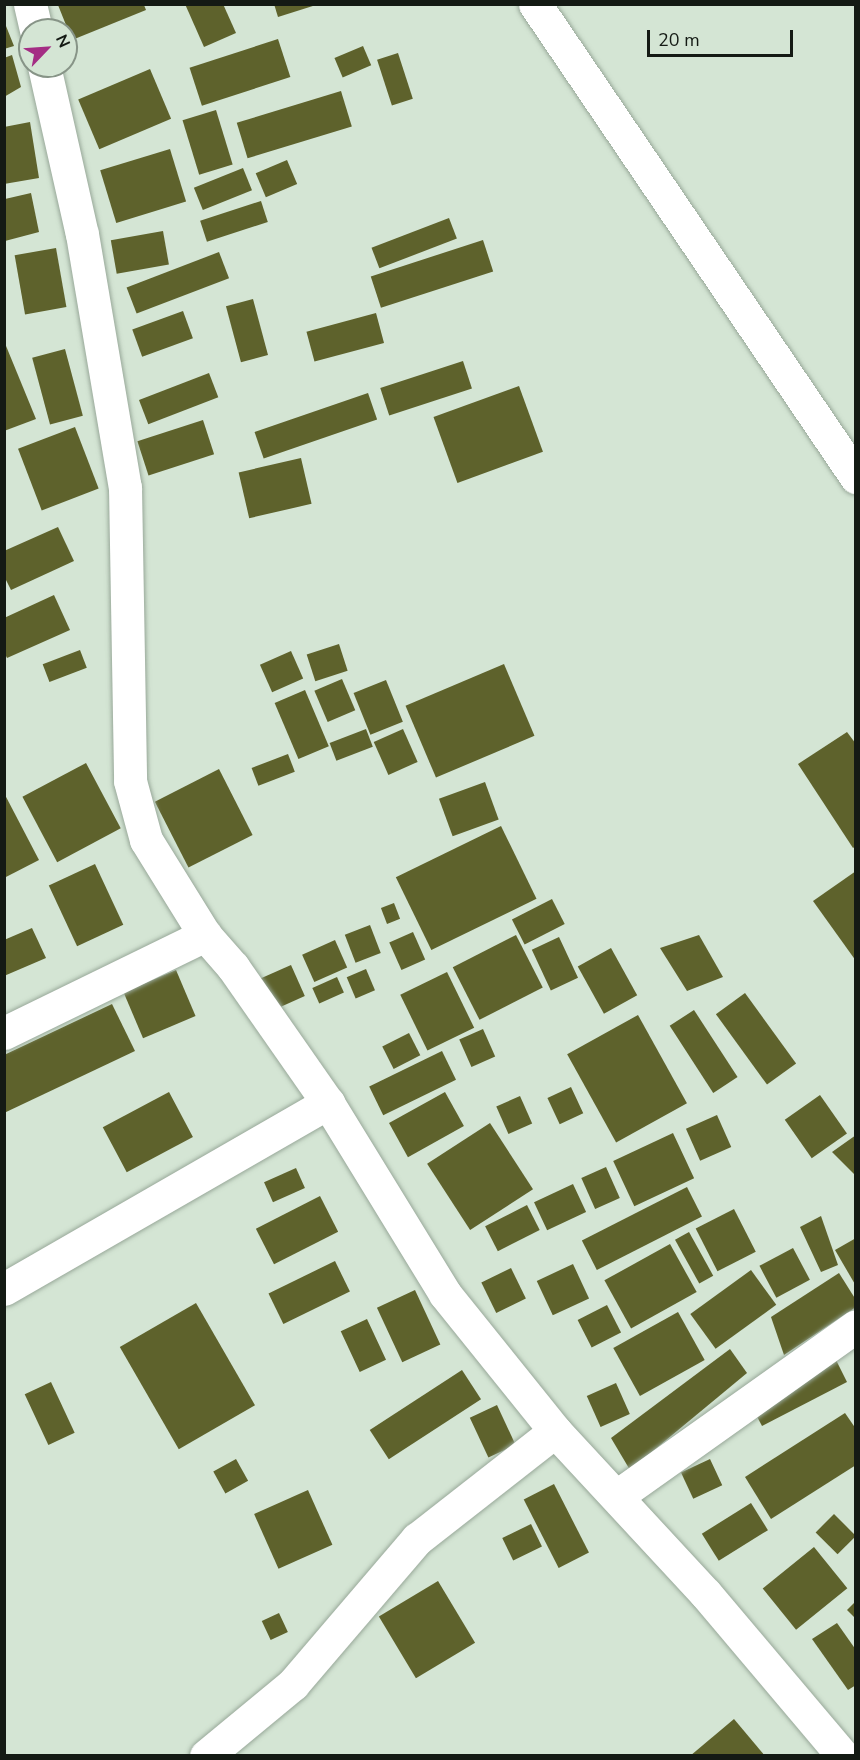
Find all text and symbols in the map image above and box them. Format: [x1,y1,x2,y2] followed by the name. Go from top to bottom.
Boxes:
[18,18,78,78] north arrow
[650,18,796,56] scale bar
[658,28,700,52] text: 20 m
[50,31,75,51] text: N

